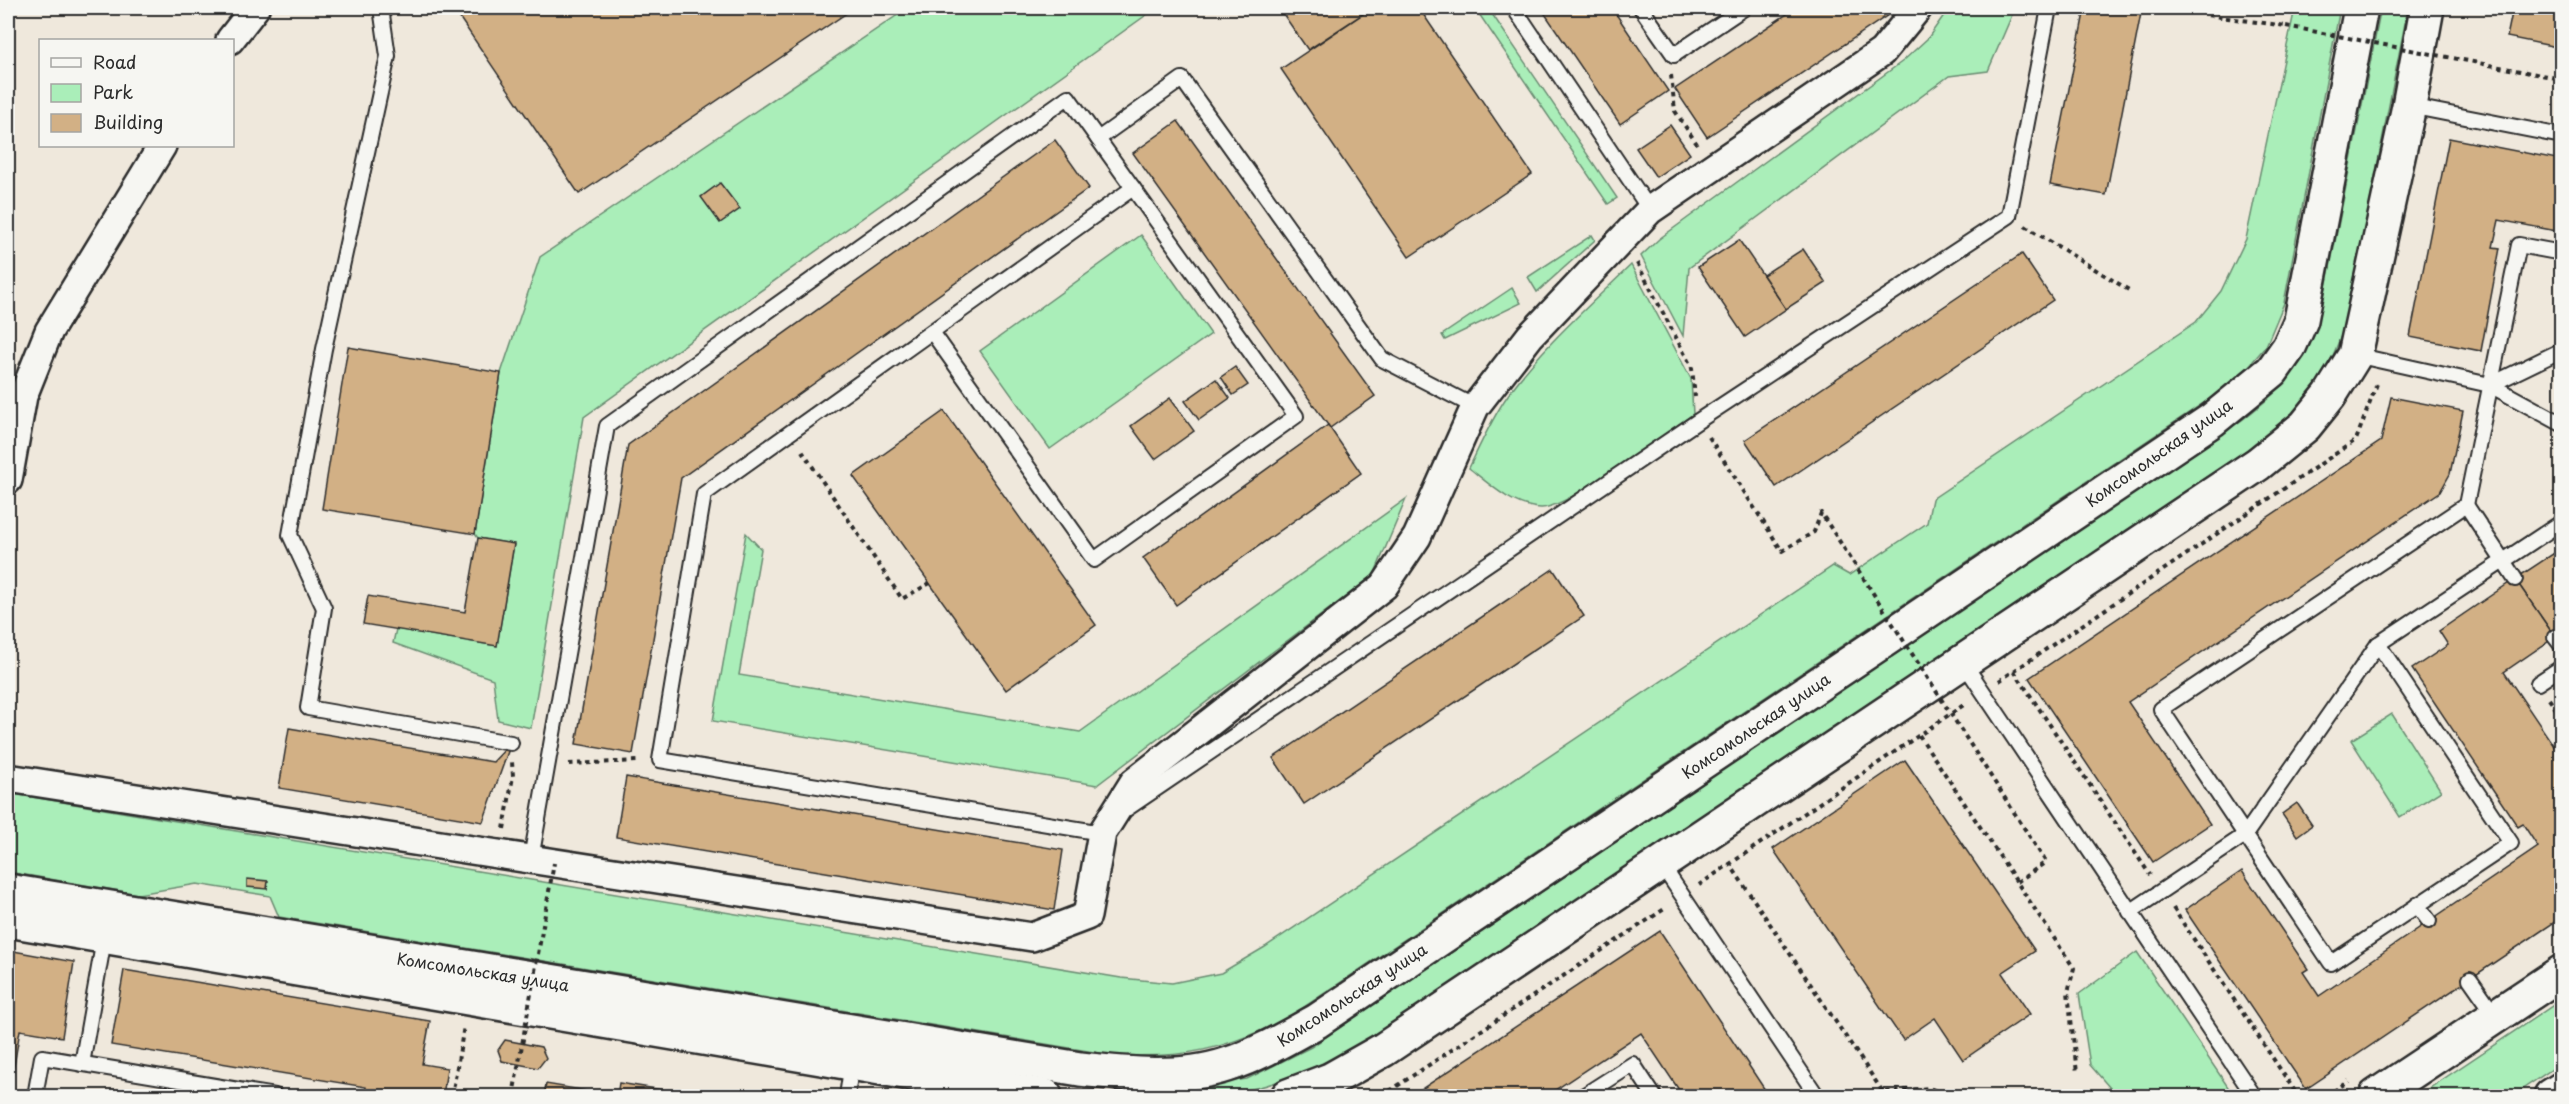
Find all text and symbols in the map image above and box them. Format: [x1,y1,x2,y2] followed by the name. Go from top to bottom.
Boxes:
[39,39,234,147] legend
[93,48,137,75] text: Road
[93,78,133,105] text: Park
[93,108,163,135] text: Building
[2080,392,2237,512] street label: Комсомольская улица
[1676,666,1834,784] street label: Комсомольская улица
[1272,937,1431,1052] street label: Комсомольская улица
[395,946,571,997] street label: Комсомольская улица

